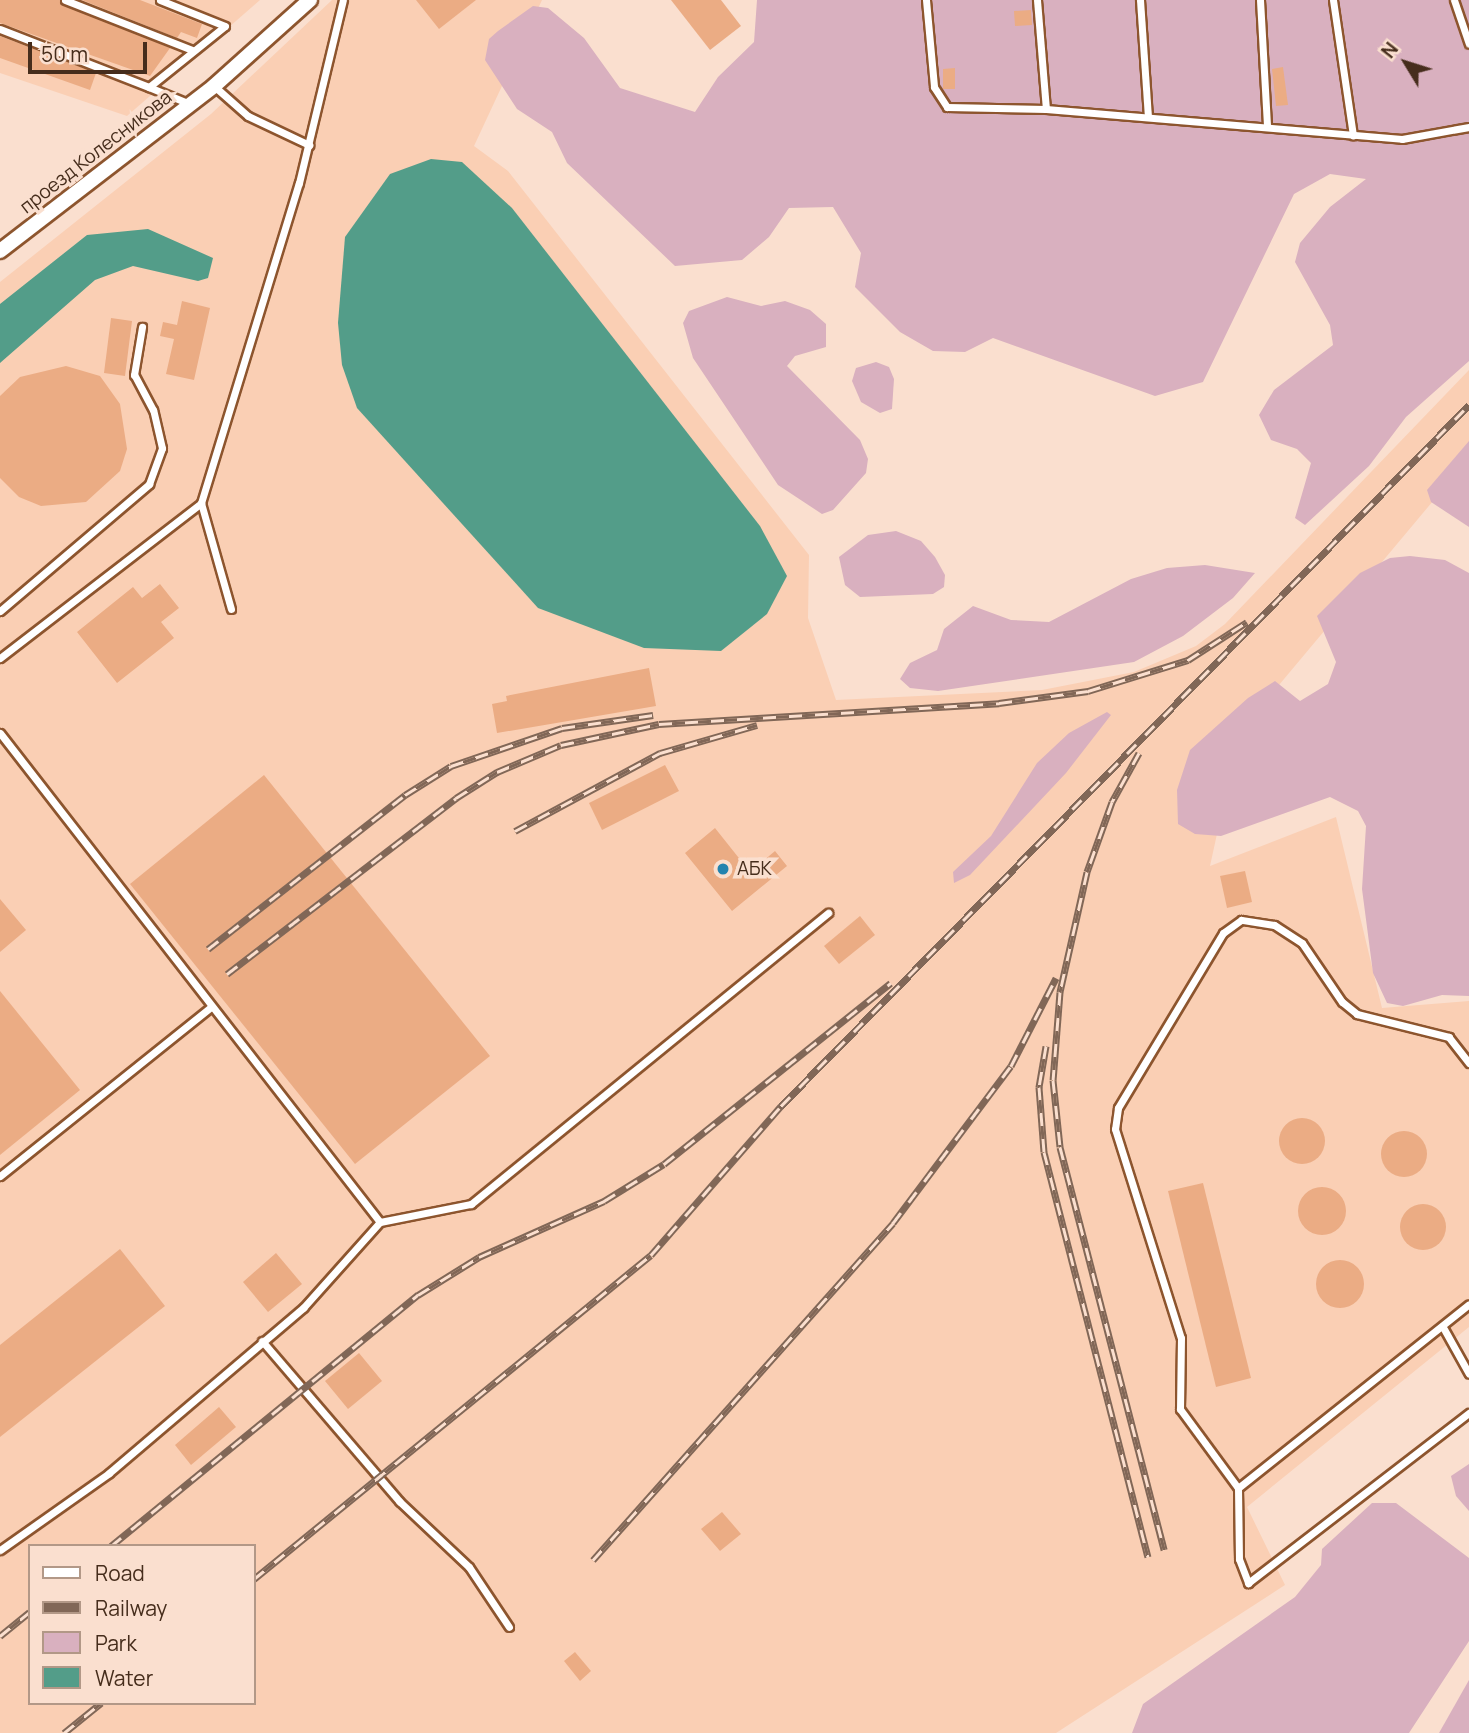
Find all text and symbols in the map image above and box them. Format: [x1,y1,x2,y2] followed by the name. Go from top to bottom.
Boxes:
[32,28,150,72] scale bar
[1371,28,1441,98] north arrow
[1375,37,1404,63] text: N
[41,40,88,68] text: 50 m
[16,86,176,218] street label: проезд Колесникова
[737,858,772,880] place label: АБК
[715,861,731,877] marker: АБК
[28,1544,256,1705] legend
[95,1559,145,1587] text: Road
[95,1594,167,1622] text: Railway
[95,1629,137,1657] text: Park
[95,1664,153,1692] text: Water

